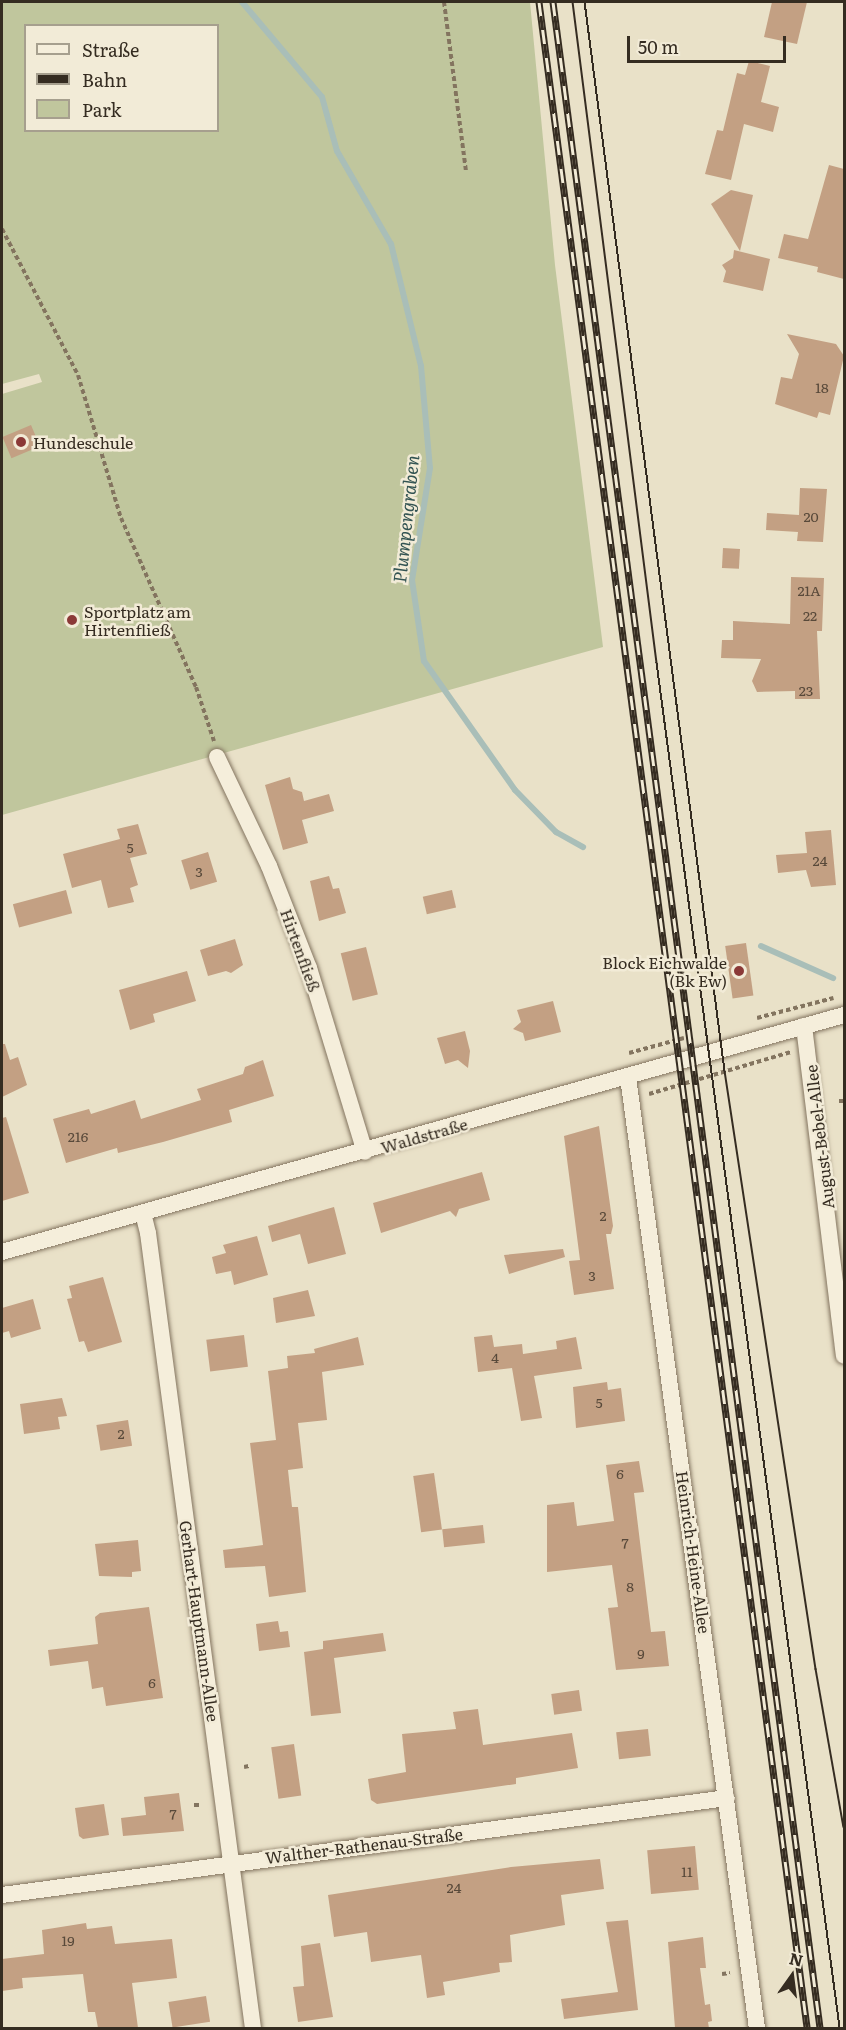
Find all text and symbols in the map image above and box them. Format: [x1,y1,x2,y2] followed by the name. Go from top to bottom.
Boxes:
[24,24,219,132] legend
[630,24,789,62] scale bar
[638,33,679,60] text: 50 m
[82,36,139,63] text: Straße
[82,66,127,93] text: Bahn
[82,96,121,123] text: Park
[815,379,829,395] house number: 18
[33,432,133,452] place label: Hundeschule
[14,435,28,449] marker: Hundeschule
[389,454,423,584] water label: Plumpengraben
[803,508,819,524] house number: 20
[797,582,821,598] house number: 21A
[84,601,191,639] place label: Sportplatz am Hirtenfließ
[803,607,817,623] house number: 22
[65,613,79,627] marker: Sportplatz am Hirtenfließ
[799,682,813,698] house number: 23
[126,839,134,855] house number: 5
[813,852,827,868] house number: 24
[195,863,203,879] house number: 3
[277,906,325,994] street label: Hirtenfließ
[602,952,727,990] place label: Block Eichwalde (Bk Ew)
[732,964,746,978] marker: Block Eichwalde (Bk Ew)
[801,1064,837,1210] street label: August-Bebel-Allee
[378,1113,470,1157] street label: Waldstraße
[68,1128,88,1144] house number: 216
[599,1207,607,1223] house number: 2
[588,1267,596,1283] house number: 3
[491,1349,499,1365] house number: 4
[595,1394,603,1410] house number: 5
[117,1425,125,1441] house number: 2
[616,1465,624,1481] house number: 6
[673,1469,715,1635] street label: Heinrich-Heine-Allee
[176,1519,224,1723] street label: Gerhart-Hauptmann-Allee
[621,1534,629,1550] house number: 7
[626,1578,634,1594] house number: 8
[637,1645,645,1661] house number: 9
[148,1674,156,1690] house number: 6
[169,1805,177,1821] house number: 7
[264,1823,464,1867] street label: Walther-Rathenau-Straße
[681,1863,693,1879] house number: 11
[447,1879,461,1895] house number: 24
[61,1932,75,1948] house number: 19
[787,1945,806,1972] text: N
[762,1946,822,2006] north arrow

